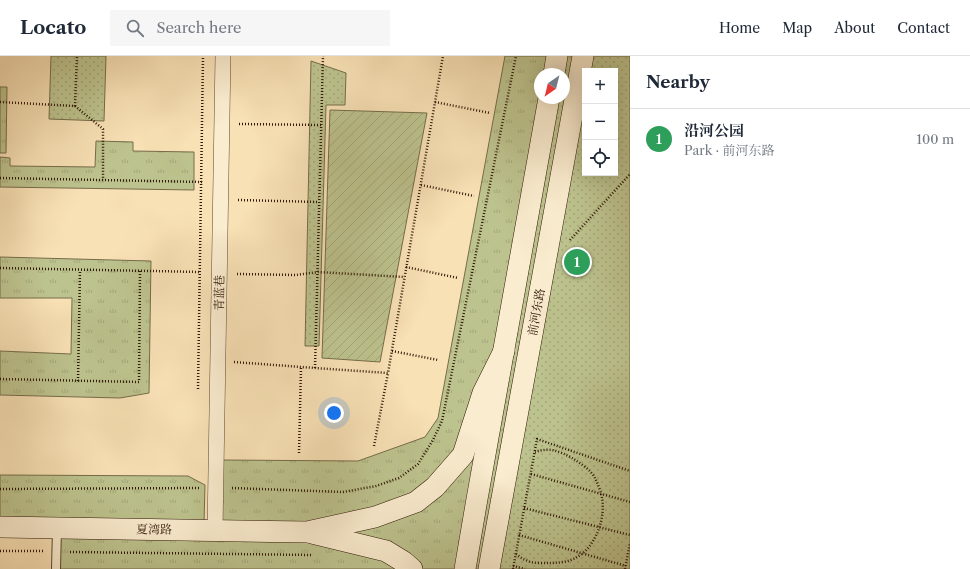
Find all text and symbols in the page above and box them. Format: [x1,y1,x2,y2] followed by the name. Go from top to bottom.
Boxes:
[110,10,390,46] search box
[20,16,86,39] text: Locato
[124,17,146,39] icon: search
[156,18,241,37] text: Search here
[719,19,760,37] text: Home
[782,19,812,37] text: Map
[834,19,875,37] text: About
[897,19,950,37] text: Contact
[534,68,570,104] north arrow
[582,68,618,176] map controls
[582,68,618,104] button: +
[646,72,710,92] text: Nearby
[582,104,618,140] button: −
[684,121,744,140] text: 沿河公园
[656,131,662,147] text: 1
[916,131,954,147] text: 100 m
[582,140,618,176] button: locate
[684,142,775,158] text: Park · 前河东路
[564,247,590,277] pin: 1
[211,275,227,311] street label: 青蓝巷
[524,287,548,337] street label: 前河东路
[324,403,344,423] your location
[136,521,172,537] street label: 夏湾路

